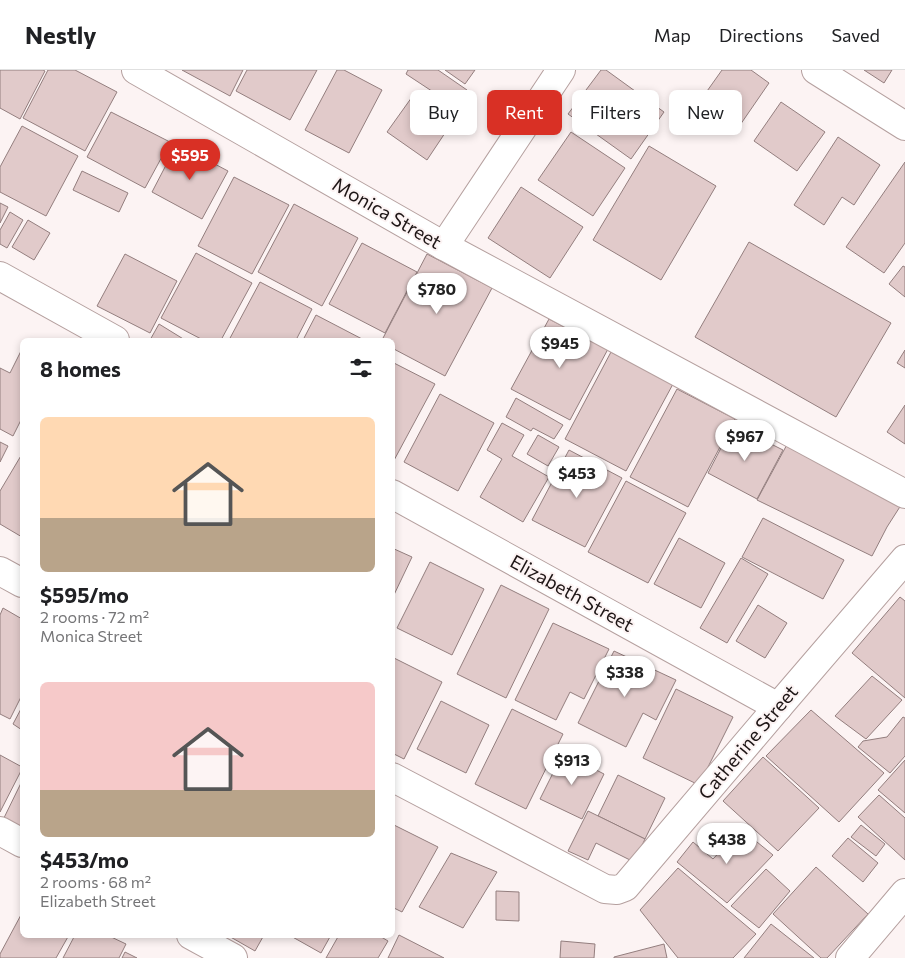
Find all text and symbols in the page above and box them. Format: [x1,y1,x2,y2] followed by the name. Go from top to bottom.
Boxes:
[25,20,97,49] text: Nestly
[654,24,691,46] text: Map
[719,24,803,46] text: Directions
[831,24,880,46] text: Saved
[410,90,477,135] chip: Buy
[487,90,562,135] chip: Rent
[572,90,659,135] chip: Filters
[669,90,742,135] chip: New
[160,138,220,181] pin: $595
[171,145,209,164] text: $595
[329,172,446,253] street label: Monica Street
[407,272,467,315] pin: $780
[418,279,456,298] text: $780
[530,326,590,369] pin: $945
[541,333,579,352] text: $945
[347,354,375,382] icon: filters
[40,356,121,381] text: 8 homes
[715,420,775,462] pin: $967
[726,426,764,445] text: $967
[163,449,253,539] icon: home
[547,456,607,499] pin: $453
[558,463,596,482] text: $453
[507,549,638,636] street label: Elizabeth Street
[40,582,129,607] text: $595/mo
[40,607,149,626] text: 2 rooms · 72 m²
[40,626,143,645] text: Monica Street
[595,656,655,698] pin: $338
[606,662,644,681] text: $338
[693,680,802,804] street label: Catherine Street
[163,714,253,804] icon: home
[542,744,602,786] pin: $913
[554,750,590,769] text: $913
[697,822,757,865] pin: $438
[708,829,746,848] text: $438
[40,847,129,872] text: $453/mo
[40,872,151,891] text: 2 rooms · 68 m²
[40,891,156,910] text: Elizabeth Street

